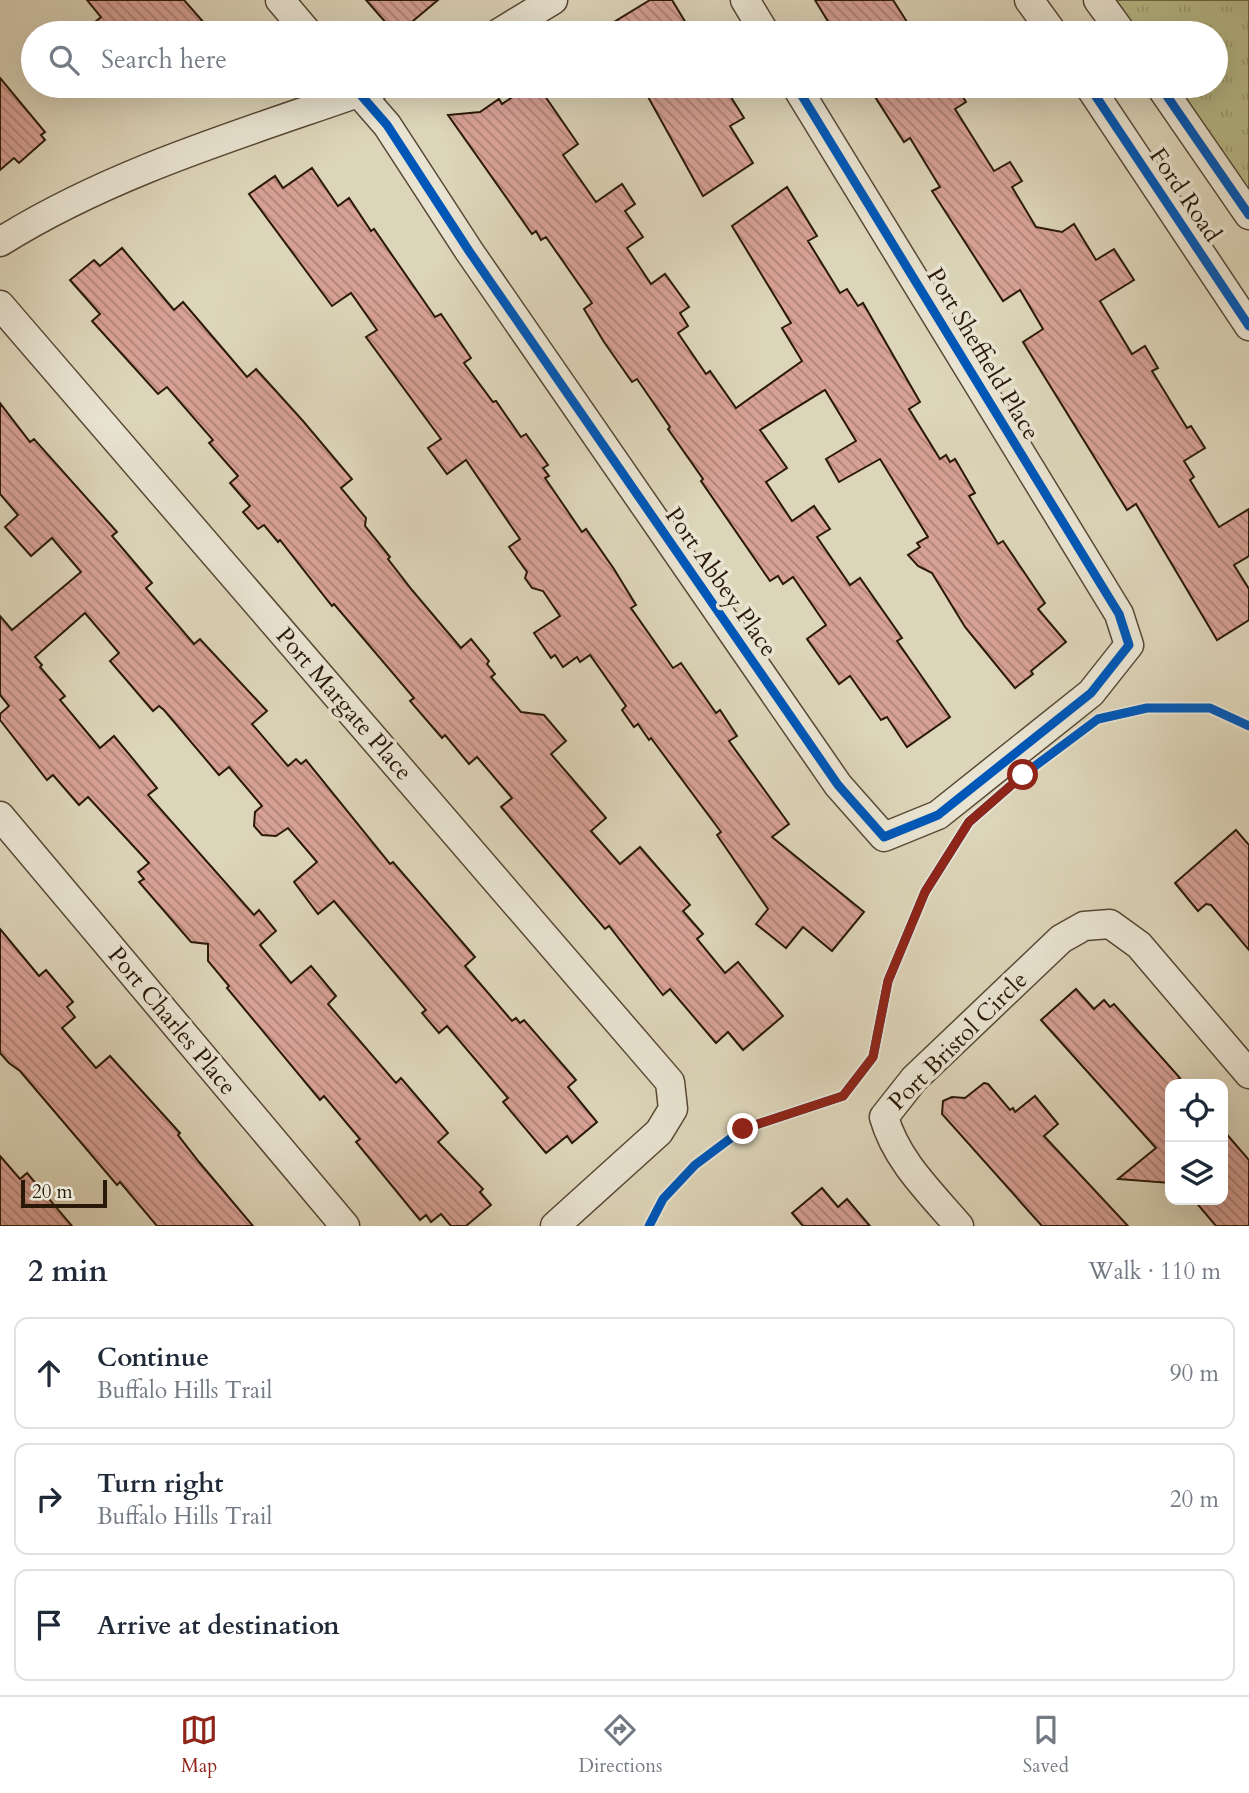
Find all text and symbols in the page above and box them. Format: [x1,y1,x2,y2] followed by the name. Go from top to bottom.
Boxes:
[21,21,1228,98] search box
[45,41,83,79] icon: search
[101,42,227,77] text: Search here
[1141,141,1229,249] street label: Ford Road
[919,262,1047,446] street label: Port Sheffield Place
[657,501,785,663] street label: Port Abbey Place
[268,620,420,788] street label: Port Margate Place
[1007,759,1038,790] route start
[100,940,244,1102] street label: Port Charles Place
[881,964,1035,1118] street label: Port Bristol Circle
[1165,1079,1228,1205] map controls
[1165,1079,1228,1142] button: locate
[727,1113,758,1144] route end
[1165,1142,1228,1205] button: layers
[21,1177,107,1209] scale bar
[32,1179,73,1205] text: 20 m
[28,1251,108,1292] text: 2 min
[1088,1256,1221,1287] text: Walk · 110 m
[97,1340,209,1375] text: Continue
[30,1354,68,1392] icon: ahead
[1170,1358,1219,1389] text: 90 m
[97,1375,272,1406] text: Buffalo Hills Trail
[97,1466,224,1501] text: Turn right
[30,1480,68,1518] icon: right
[1170,1484,1219,1515] text: 20 m
[97,1501,272,1532] text: Buffalo Hills Trail
[30,1606,68,1644] icon: arrive
[97,1608,340,1643] text: Arrive at destination
[180,1711,218,1779] tab: Map
[579,1711,662,1779] tab: Directions
[1023,1711,1069,1779] tab: Saved

